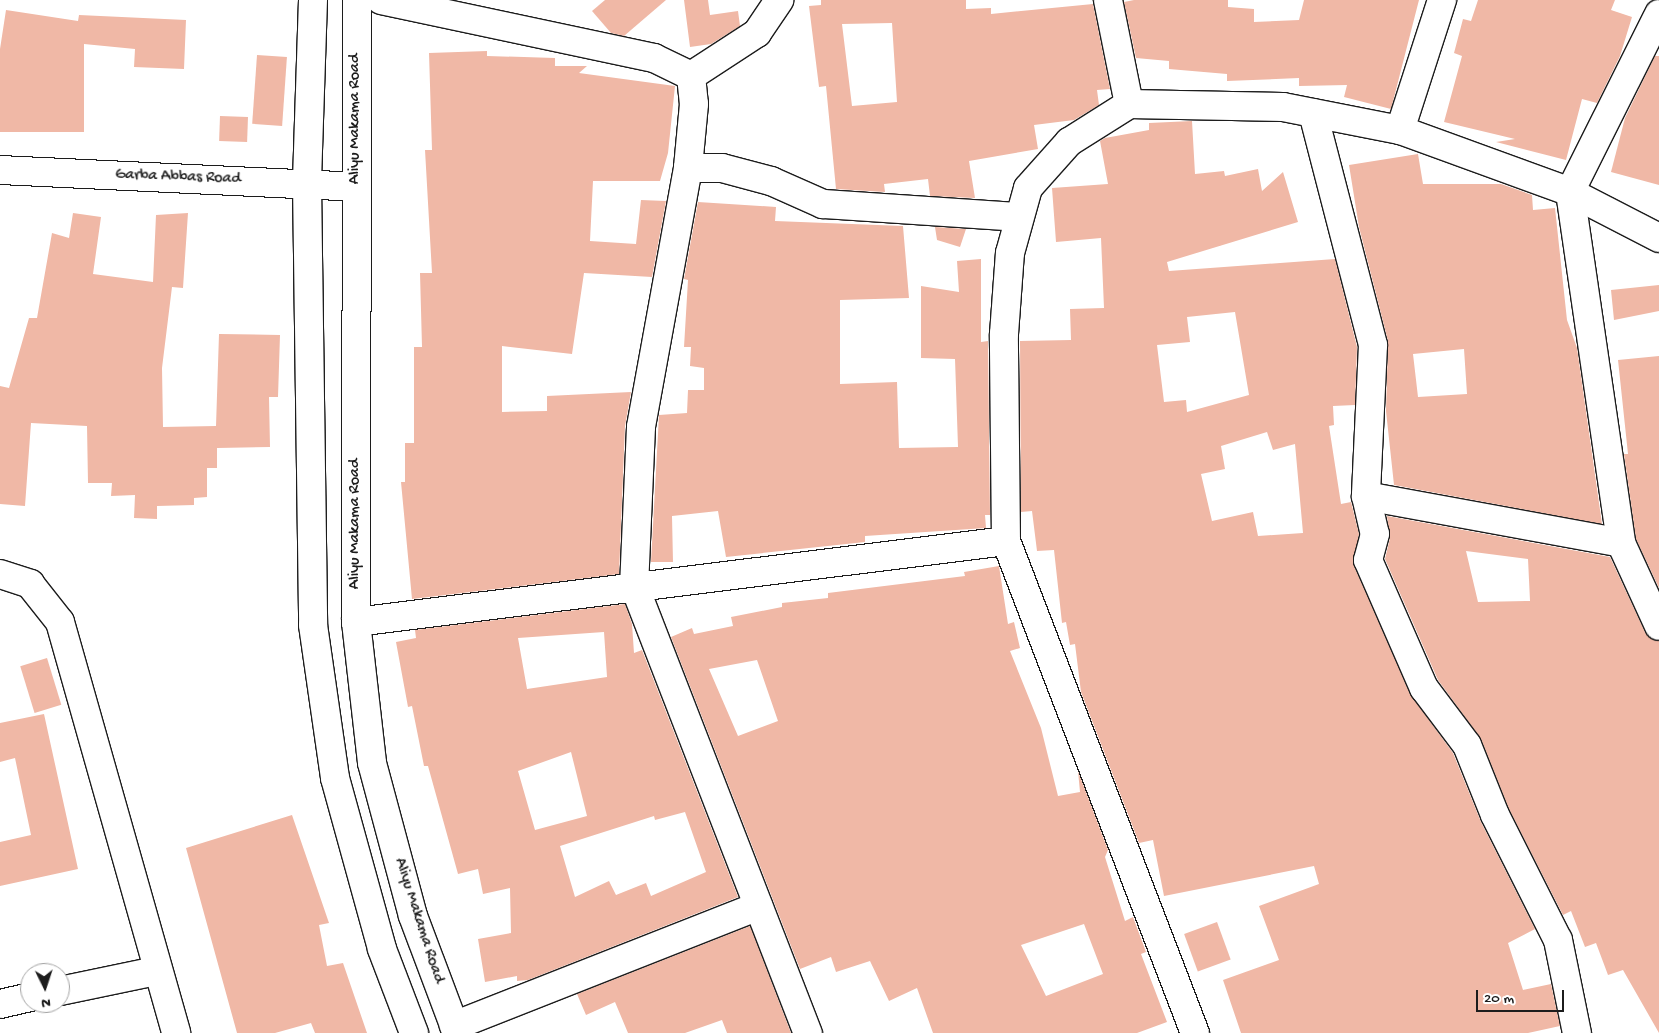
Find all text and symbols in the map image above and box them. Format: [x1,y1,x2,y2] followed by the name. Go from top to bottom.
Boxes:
[346,54,366,184] street label: Aliyu Makama Road
[115,166,241,190] street label: Garba Abbas Road
[346,459,366,589] street label: Aliyu Makama Road
[389,856,447,986] street label: Aliyu Makama Road
[20,963,70,1013] north arrow
[1479,980,1566,1012] scale bar
[1484,990,1514,1008] text: 20 m
[41,994,51,1011] text: N

